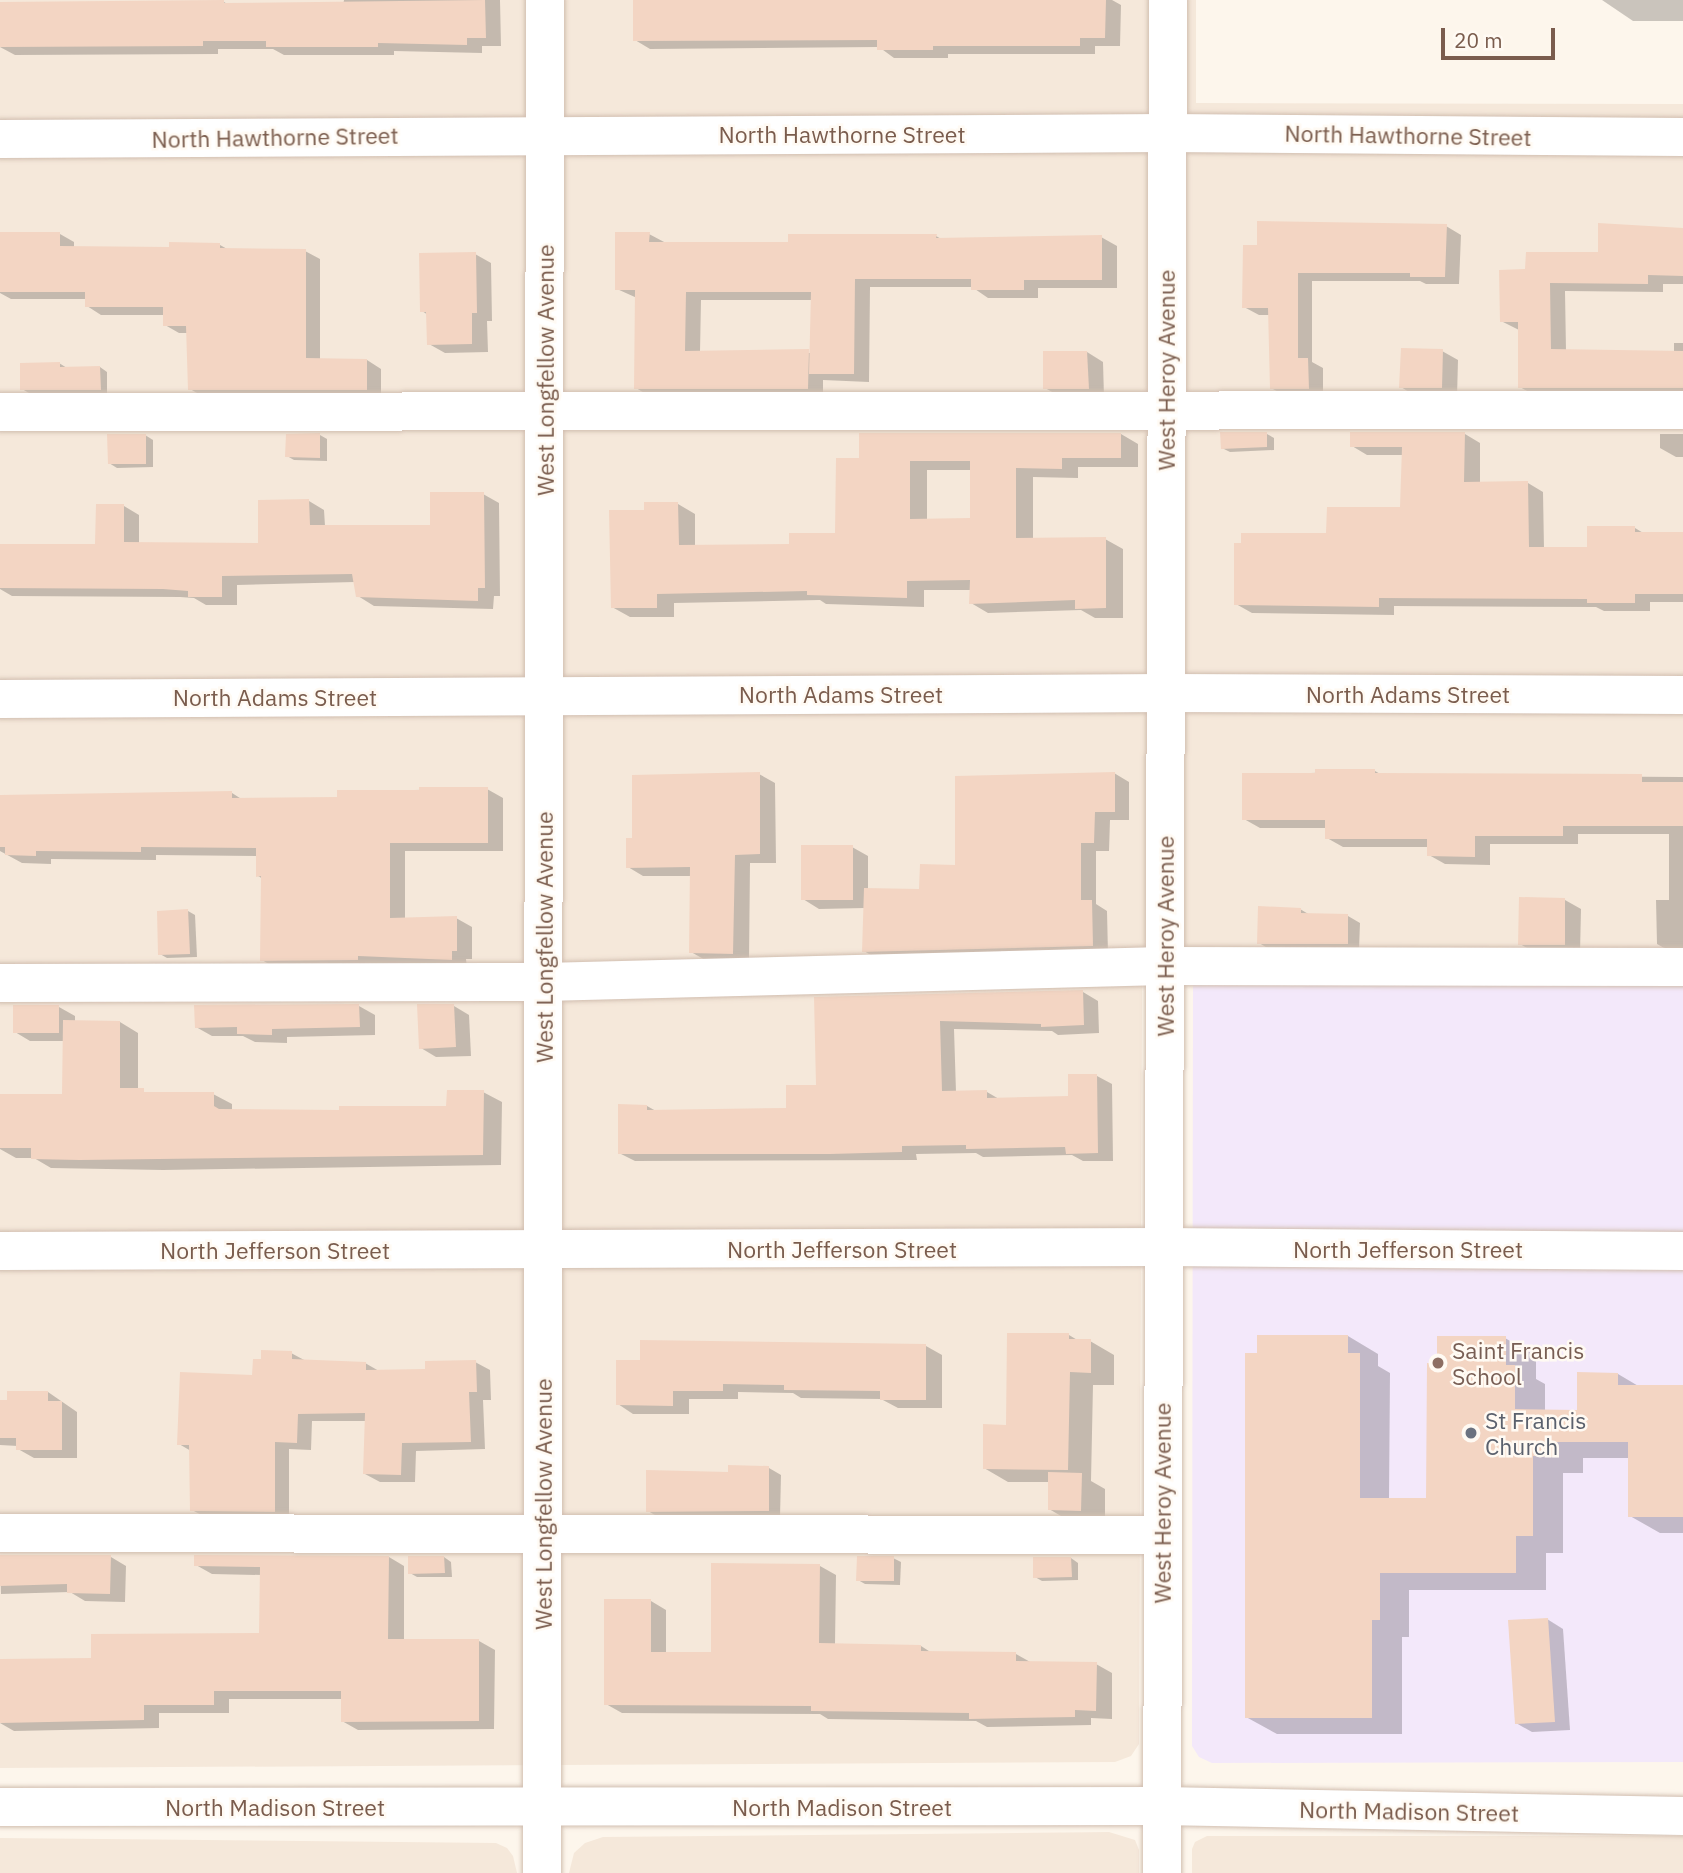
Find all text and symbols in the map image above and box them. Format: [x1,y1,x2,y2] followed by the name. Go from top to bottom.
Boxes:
[1445,14,1559,58] scale bar
[1454,26,1503,54] text: 20 m
[1284,119,1532,151] street label: North Hawthorne Street
[718,120,966,148] street label: North Hawthorne Street
[151,121,399,153] street label: North Hawthorne Street
[531,244,559,496] street label: West Longfellow Avenue
[1152,270,1180,470] street label: West Heroy Avenue
[739,680,943,708] street label: North Adams Street
[1306,680,1510,708] street label: North Adams Street
[173,683,377,711] street label: North Adams Street
[530,811,558,1063] street label: West Longfellow Avenue
[1151,836,1179,1036] street label: West Heroy Avenue
[727,1235,957,1263] street label: North Jefferson Street
[1293,1235,1523,1263] street label: North Jefferson Street
[160,1236,390,1264] street label: North Jefferson Street
[1452,1336,1585,1390] place label: Saint Francis School
[1430,1355,1446,1371] marker: Saint Francis School
[529,1378,557,1630] street label: West Longfellow Avenue
[1148,1403,1176,1603] street label: West Heroy Avenue
[1485,1406,1586,1460] place label: St Francis Church
[1463,1425,1479,1441] marker: St Francis Church
[165,1793,385,1821] street label: North Madison Street
[732,1793,952,1821] street label: North Madison Street
[1299,1795,1519,1827] street label: North Madison Street

